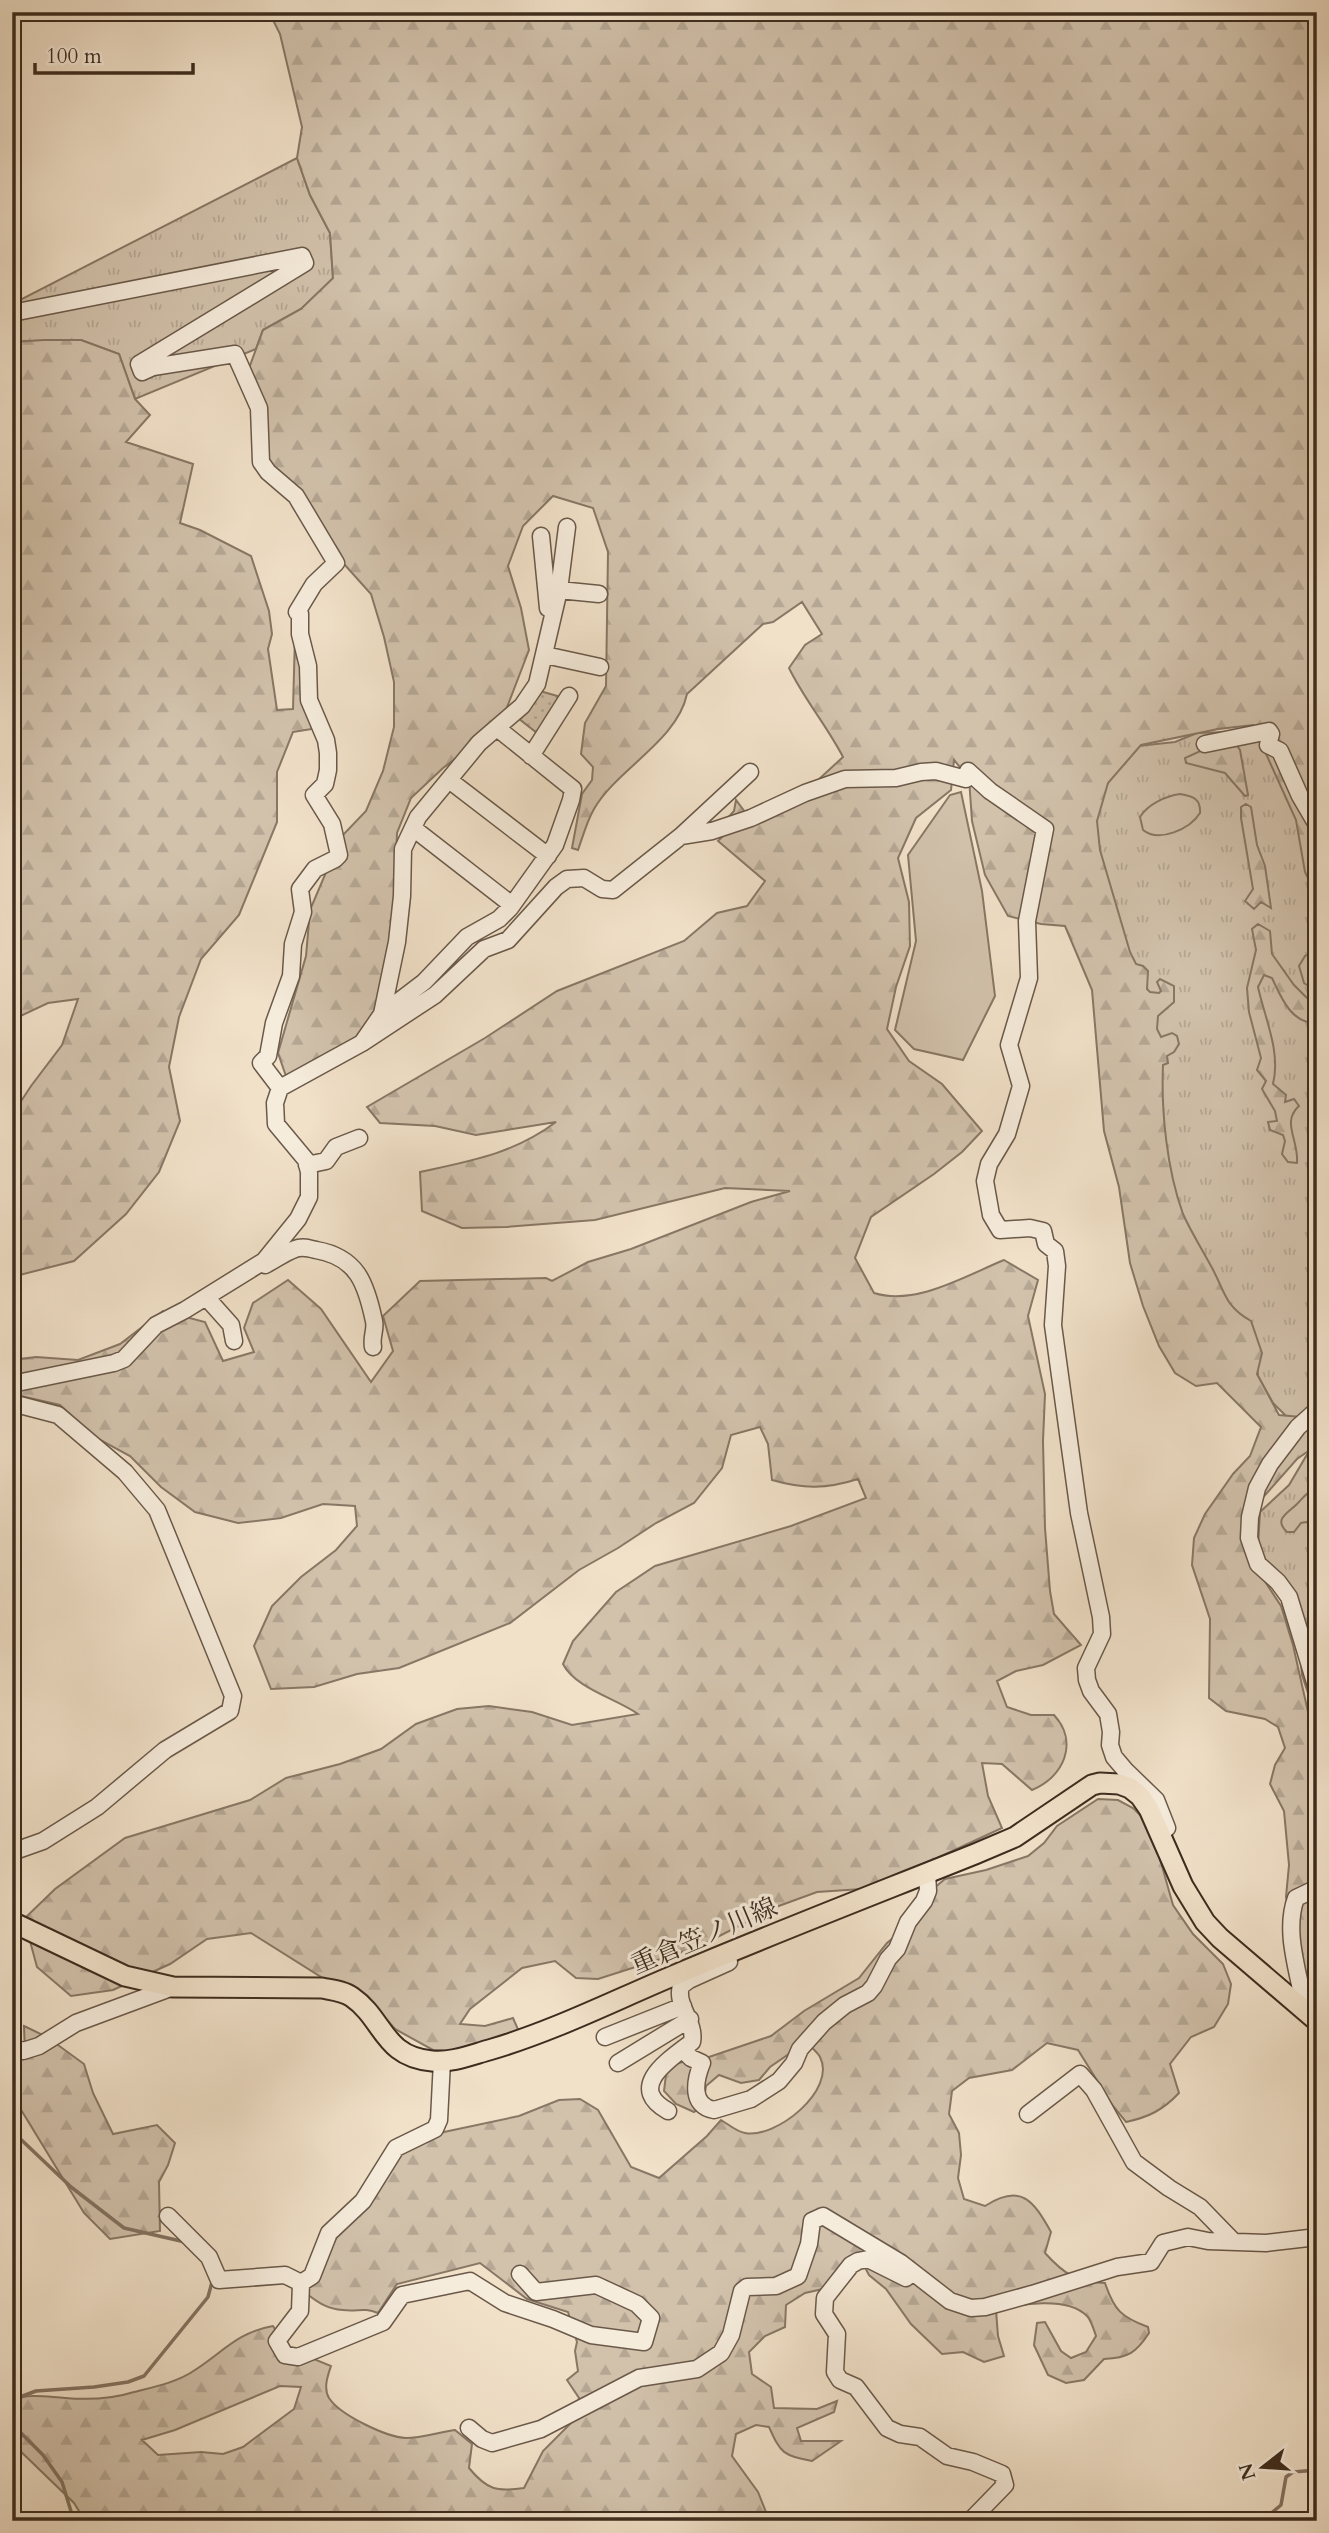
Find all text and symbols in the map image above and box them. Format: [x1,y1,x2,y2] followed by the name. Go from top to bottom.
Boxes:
[35,32,192,76] scale bar
[46,42,102,71] text: 100 m
[625,1889,783,1983] street label: 重倉笠ノ川線
[1228,2432,1298,2502] north arrow
[1233,2460,1263,2483] text: N

